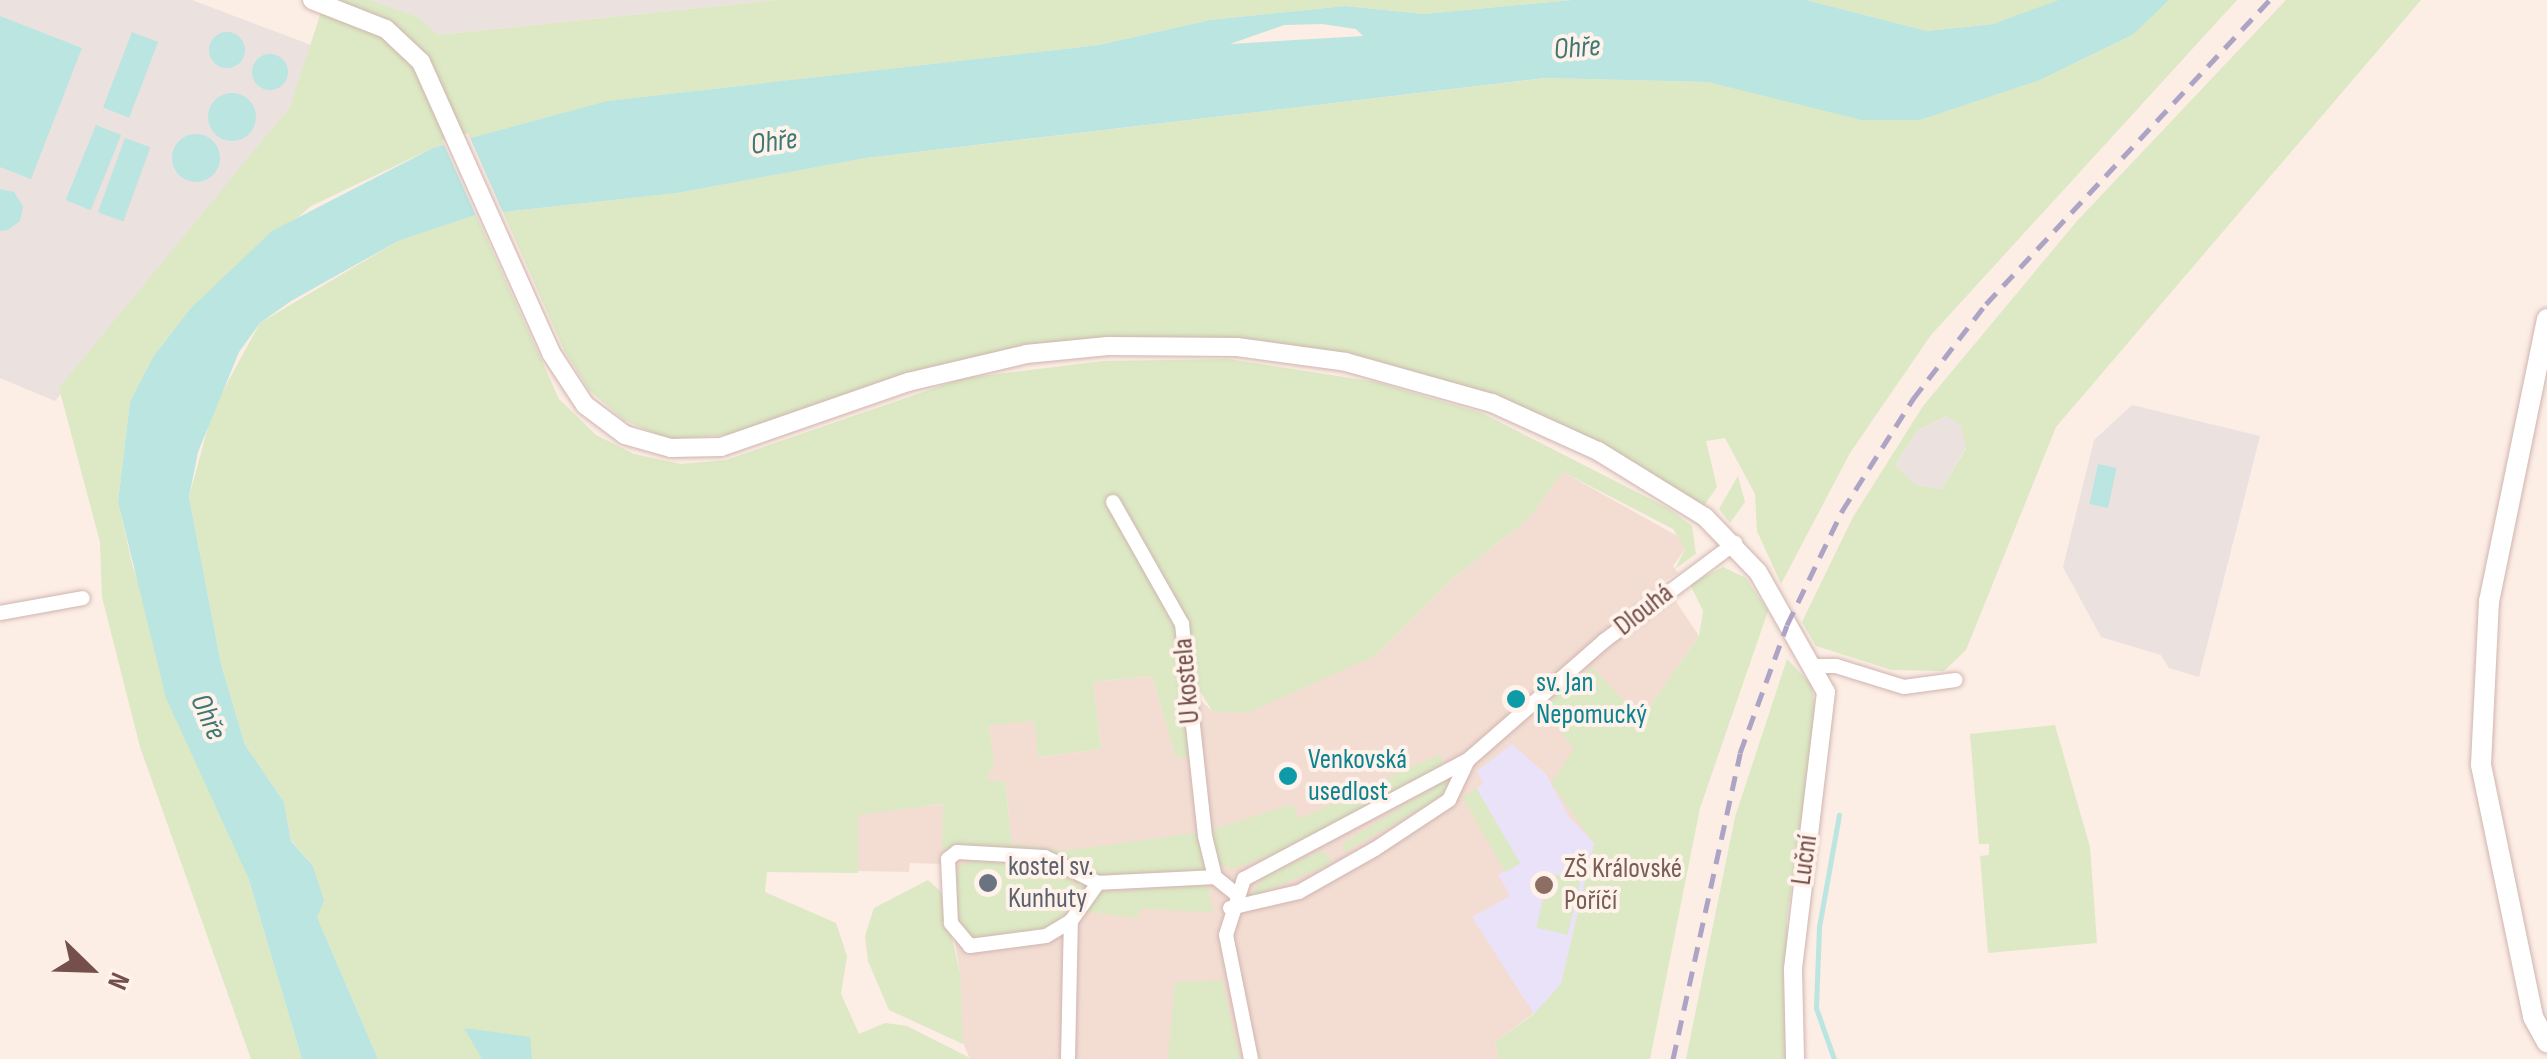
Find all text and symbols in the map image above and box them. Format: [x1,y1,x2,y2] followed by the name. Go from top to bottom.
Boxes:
[1552,28,1602,68] water label: Ohře
[748,121,800,163] water label: Ohře
[1608,577,1680,643] street label: Dlouhá
[1167,637,1207,725] street label: U kostela
[1536,666,1647,732] place label: sv. Jan Nepomucký
[182,688,234,746] water label: Ohře
[1505,688,1527,710] marker: sv. Jan Nepomucký
[1308,743,1407,809] place label: Venkovská usedlost
[1277,765,1299,787] marker: Venkovská usedlost
[1785,833,1825,887] street label: Luční
[1008,850,1094,916] place label: kostel sv. Kunhuty
[1564,852,1682,918] place label: ZŠ Královské Poříčí
[977,872,999,894] marker: kostel sv. Kunhuty
[1533,874,1555,896] marker: ZŠ Královské Poříčí
[40,919,140,1019] north arrow
[100,968,136,994] text: N

